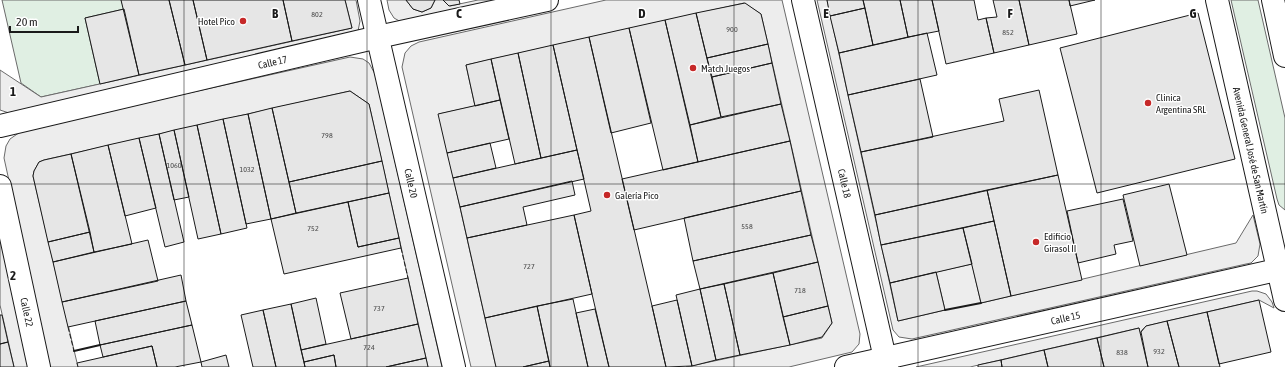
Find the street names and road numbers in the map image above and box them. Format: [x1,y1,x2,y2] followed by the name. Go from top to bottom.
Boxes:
[257,53,289,71] street label: Calle 17
[1231,86,1270,215] street label: Avenida General José de San Martín
[402,168,420,199] street label: Calle 20
[836,168,853,199] street label: Calle 18
[18,297,35,328] street label: Calle 22
[1050,309,1082,327] street label: Calle 15

